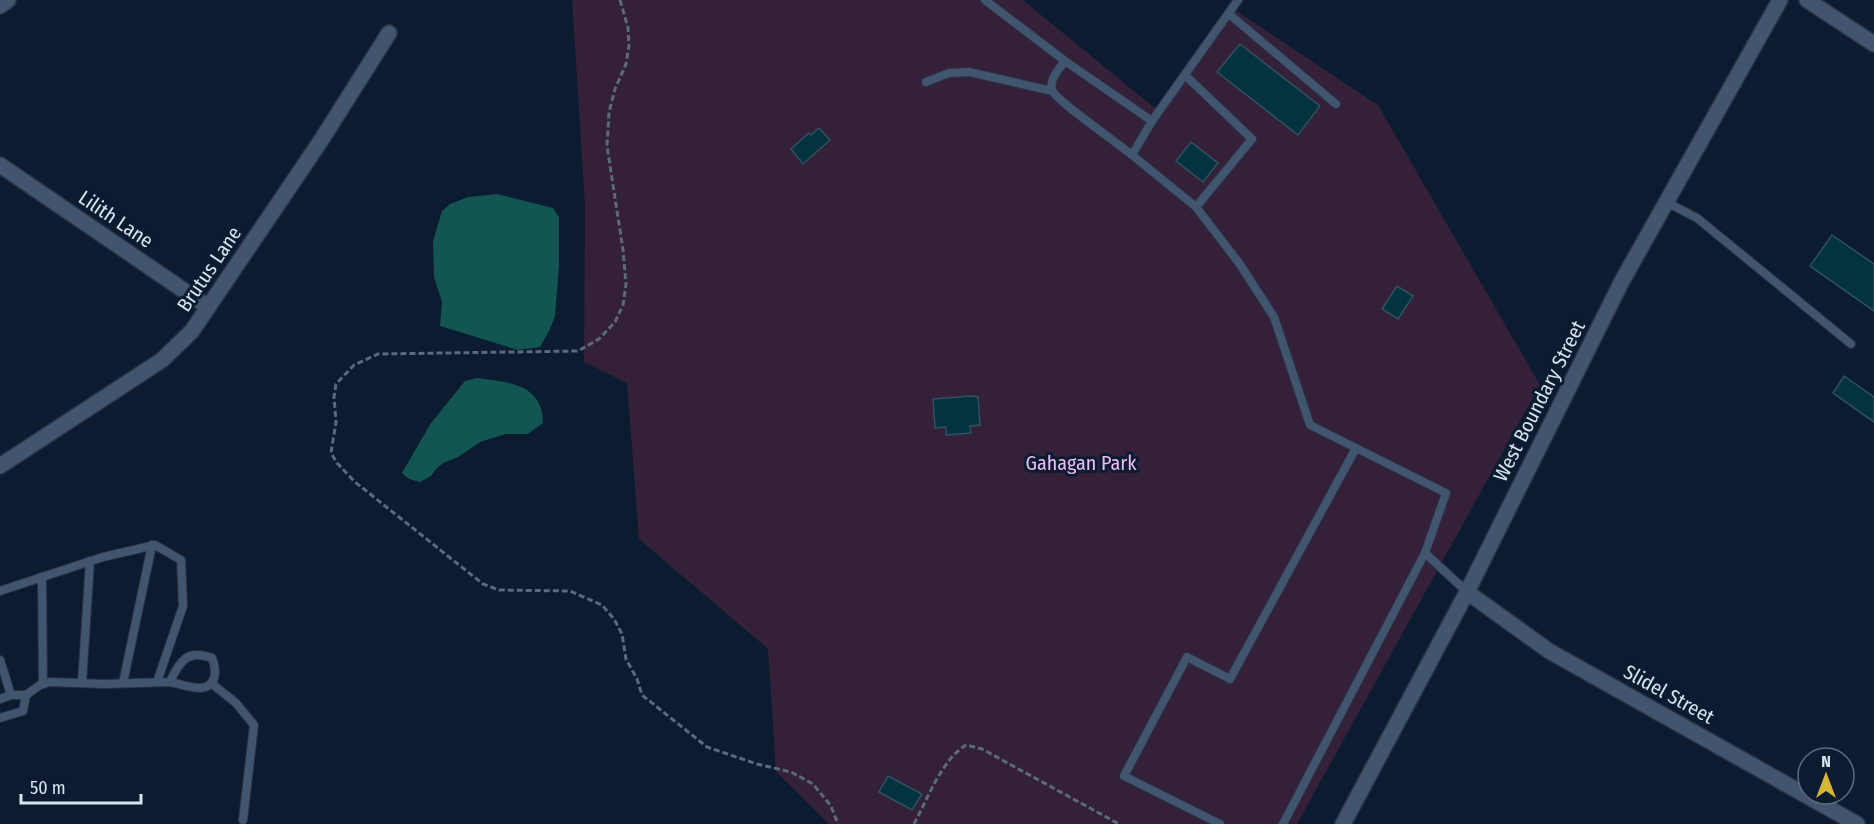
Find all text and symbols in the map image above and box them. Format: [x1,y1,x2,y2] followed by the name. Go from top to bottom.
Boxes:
[74,185,158,253] street label: Lilith Lane
[172,222,246,316] street label: Brutus Lane
[1488,316,1590,485] street label: West Boundary Street
[1026,451,1137,475] park label: Gahagan Park
[1619,659,1719,729] street label: Slidel Street
[1796,746,1856,806] north arrow
[1821,752,1831,771] text: N
[21,767,141,805] scale bar
[30,777,66,799] text: 50 m

